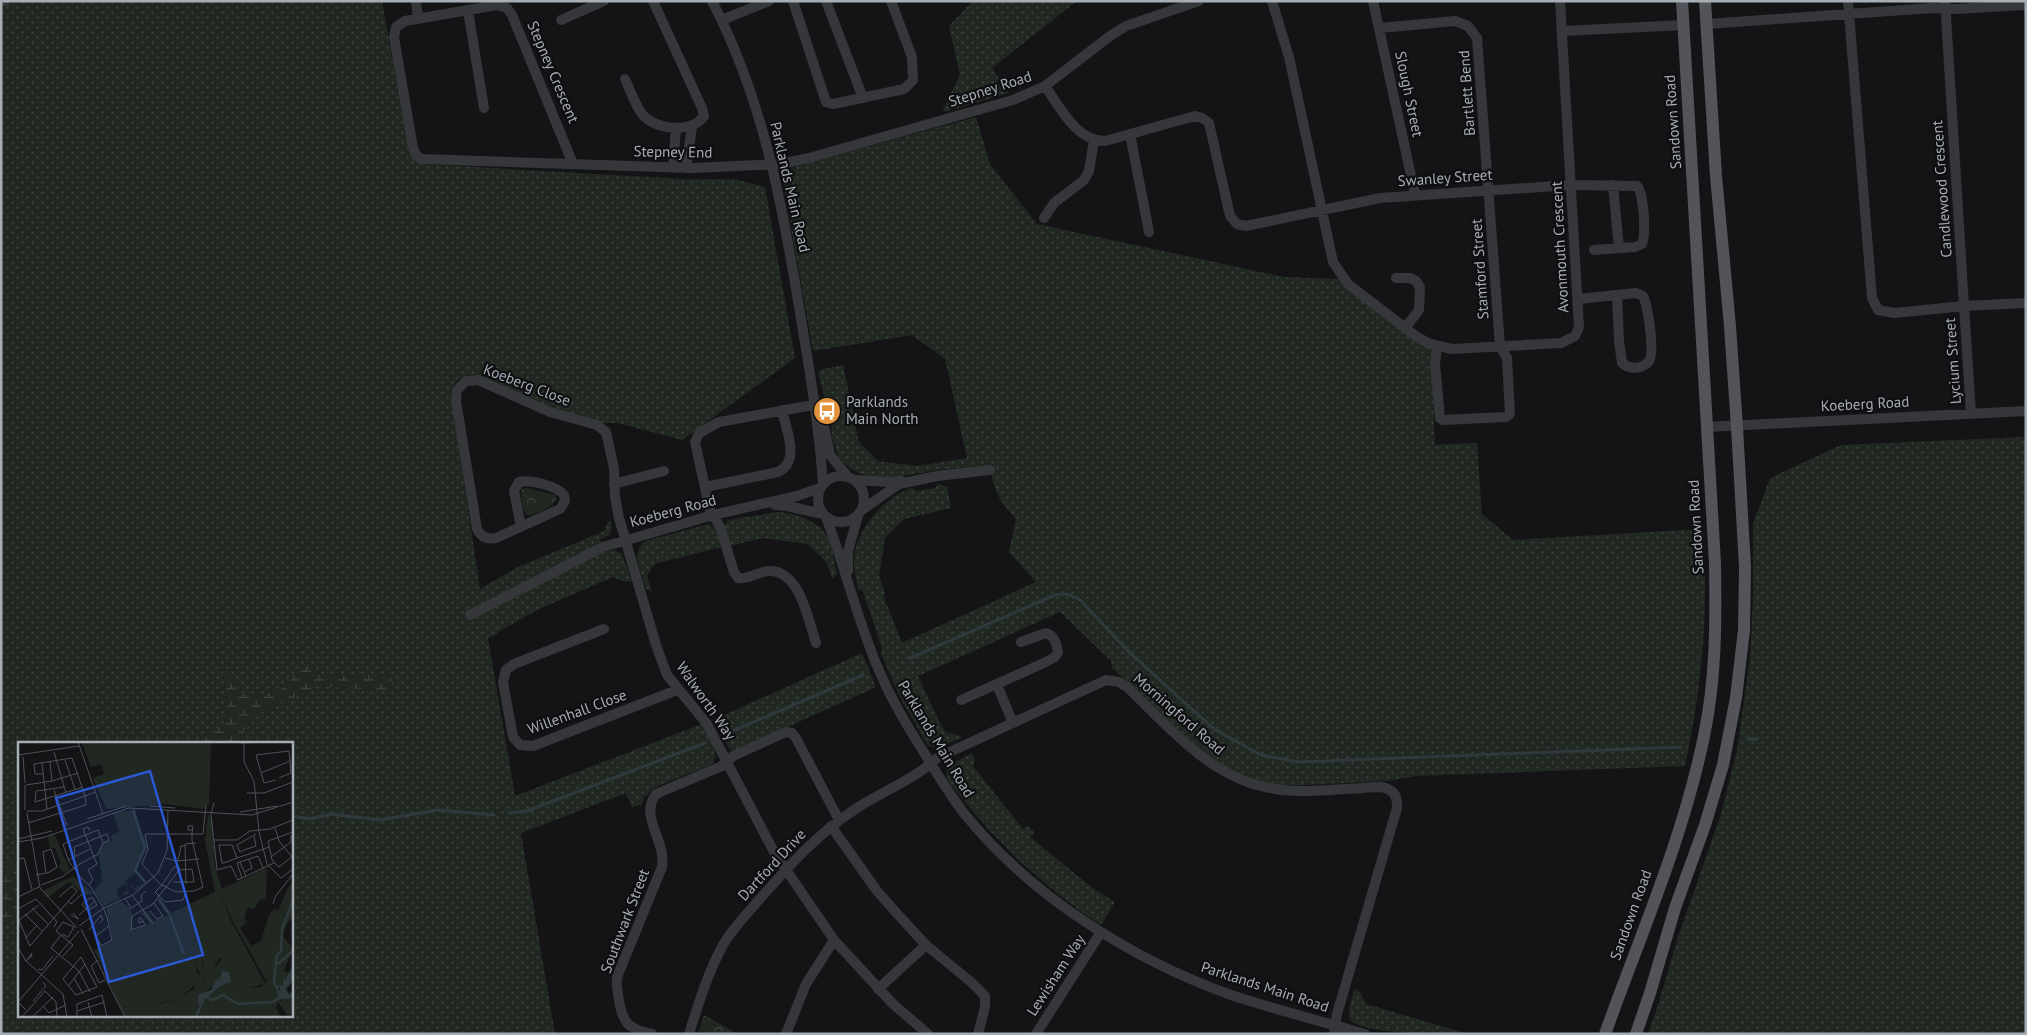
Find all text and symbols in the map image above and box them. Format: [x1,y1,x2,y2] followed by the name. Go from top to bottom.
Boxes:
[523,18,584,126] street label: Stepney Crescent
[1391,49,1428,138] street label: Slough Street
[1454,50,1479,136] street label: Bartlett Bend
[946,66,1034,111] street label: Stepney Road
[1660,74,1685,170] street label: Sandown Road
[766,120,815,254] street label: Parklands Main Road
[1927,120,1956,258] street label: Candlewood Crescent
[633,141,713,162] street label: Stepney End
[1397,165,1493,190] street label: Swanley Street
[1547,181,1572,313] street label: Avonmouth Crescent
[1467,218,1492,320] street label: Stamford Street
[1940,317,1965,405] street label: Lycium Street
[481,359,573,410] street label: Koeberg Close
[846,392,919,428] place label: Parklands Main North
[1820,392,1910,415] street label: Koeberg Road
[812,396,842,426] bus stop icon: Parklands Main North
[1684,479,1707,575] street label: Sandown Road
[628,490,718,531] street label: Koeberg Road
[672,658,740,744] street label: Walworth Way
[1130,669,1229,759] street label: Morningford Road
[894,677,979,801] street label: Parklands Main Road
[525,685,629,738] street label: Willenhall Close
[18,742,292,1018] inset map
[734,825,810,905] street label: Dartford Drive
[596,866,653,976] street label: Southwark Street
[1605,867,1656,963] street label: Sandown Road
[1022,930,1089,1019] street label: Lewisham Way
[1199,957,1331,1016] street label: Parklands Main Road

